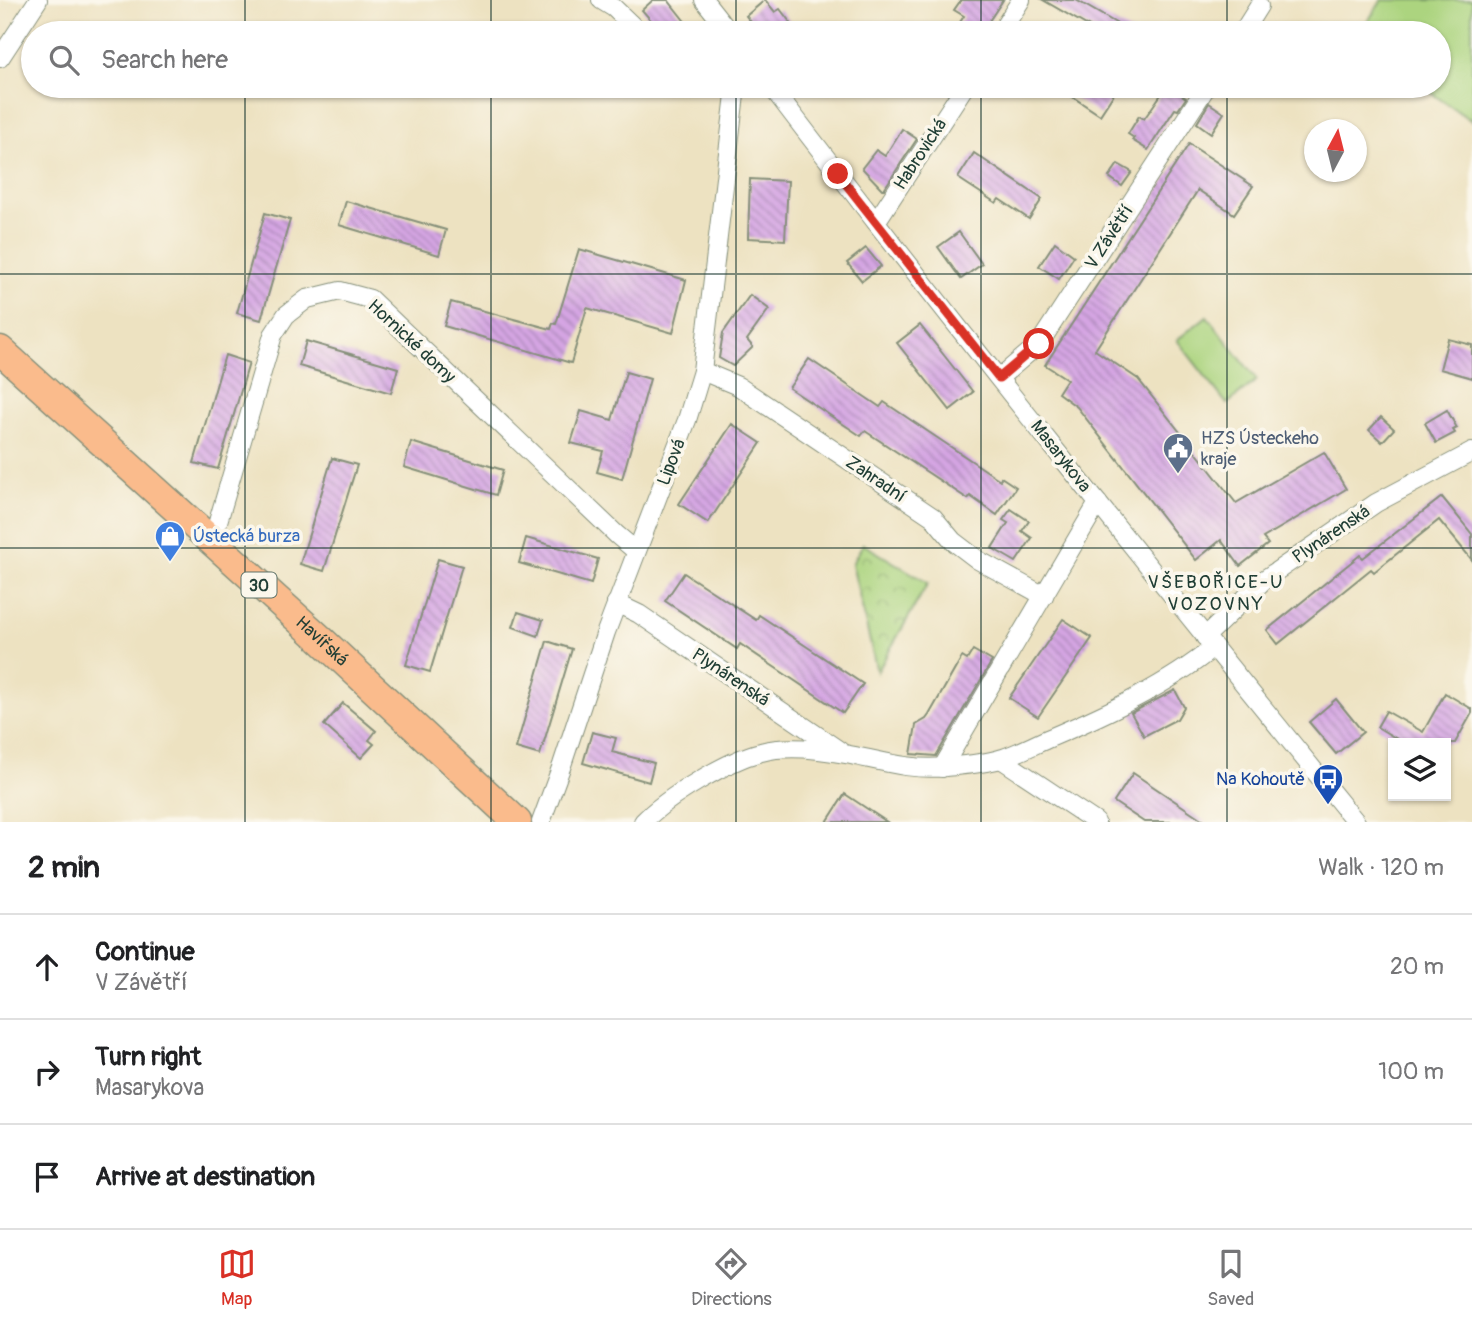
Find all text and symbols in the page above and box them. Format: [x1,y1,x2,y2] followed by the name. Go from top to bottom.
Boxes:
[21,21,1451,98] search box
[45,41,83,79] icon: search
[101,44,228,76] text: Search here
[889,114,952,194] street label: Habrovická
[1304,119,1367,182] north arrow
[822,158,853,189] route end
[1080,201,1139,274] street label: V Závětří
[363,295,461,388] street label: Hornické domy
[1023,328,1054,359] route start
[1025,416,1096,497] street label: Masarykova
[1201,427,1319,471] place label: HZS Ústeckeho kraje
[1161,431,1195,475] public building icon: HZS Ústeckeho kraje
[652,436,691,489] street label: Lipová
[841,451,910,508] street label: Zahradní
[1288,500,1375,569] street label: Plynárenská
[153,519,187,563] shop icon: Ústecká burza
[193,525,300,548] place label: Ústecká burza
[1148,570,1284,616] district label: VŠEBOŘICE-U VOZOVNY
[242,572,276,598] road number: 30
[290,611,353,671] street label: Havířská
[687,643,774,712] street label: Plynárenská
[1388,738,1451,801] map controls
[1388,738,1451,801] button: layers
[1311,762,1345,806] bus stop icon: Na Kohoutě
[1216,768,1305,791] place label: Na Kohoutě
[28,849,100,886] text: 2 min
[1318,853,1444,882] text: Walk · 120 m
[95,936,195,968] text: Continue
[28,948,66,986] icon: ahead
[1390,952,1444,981] text: 20 m
[95,968,187,997] text: V Závětří
[95,1041,201,1073] text: Turn right
[28,1053,66,1091] icon: right
[1378,1057,1444,1086] text: 100 m
[95,1073,204,1102] text: Masarykova
[28,1158,66,1196] icon: arrive
[95,1161,315,1193] text: Arrive at destination
[218,1245,256,1311] tab: Map
[691,1245,772,1311] tab: Directions
[1207,1245,1254,1311] tab: Saved

